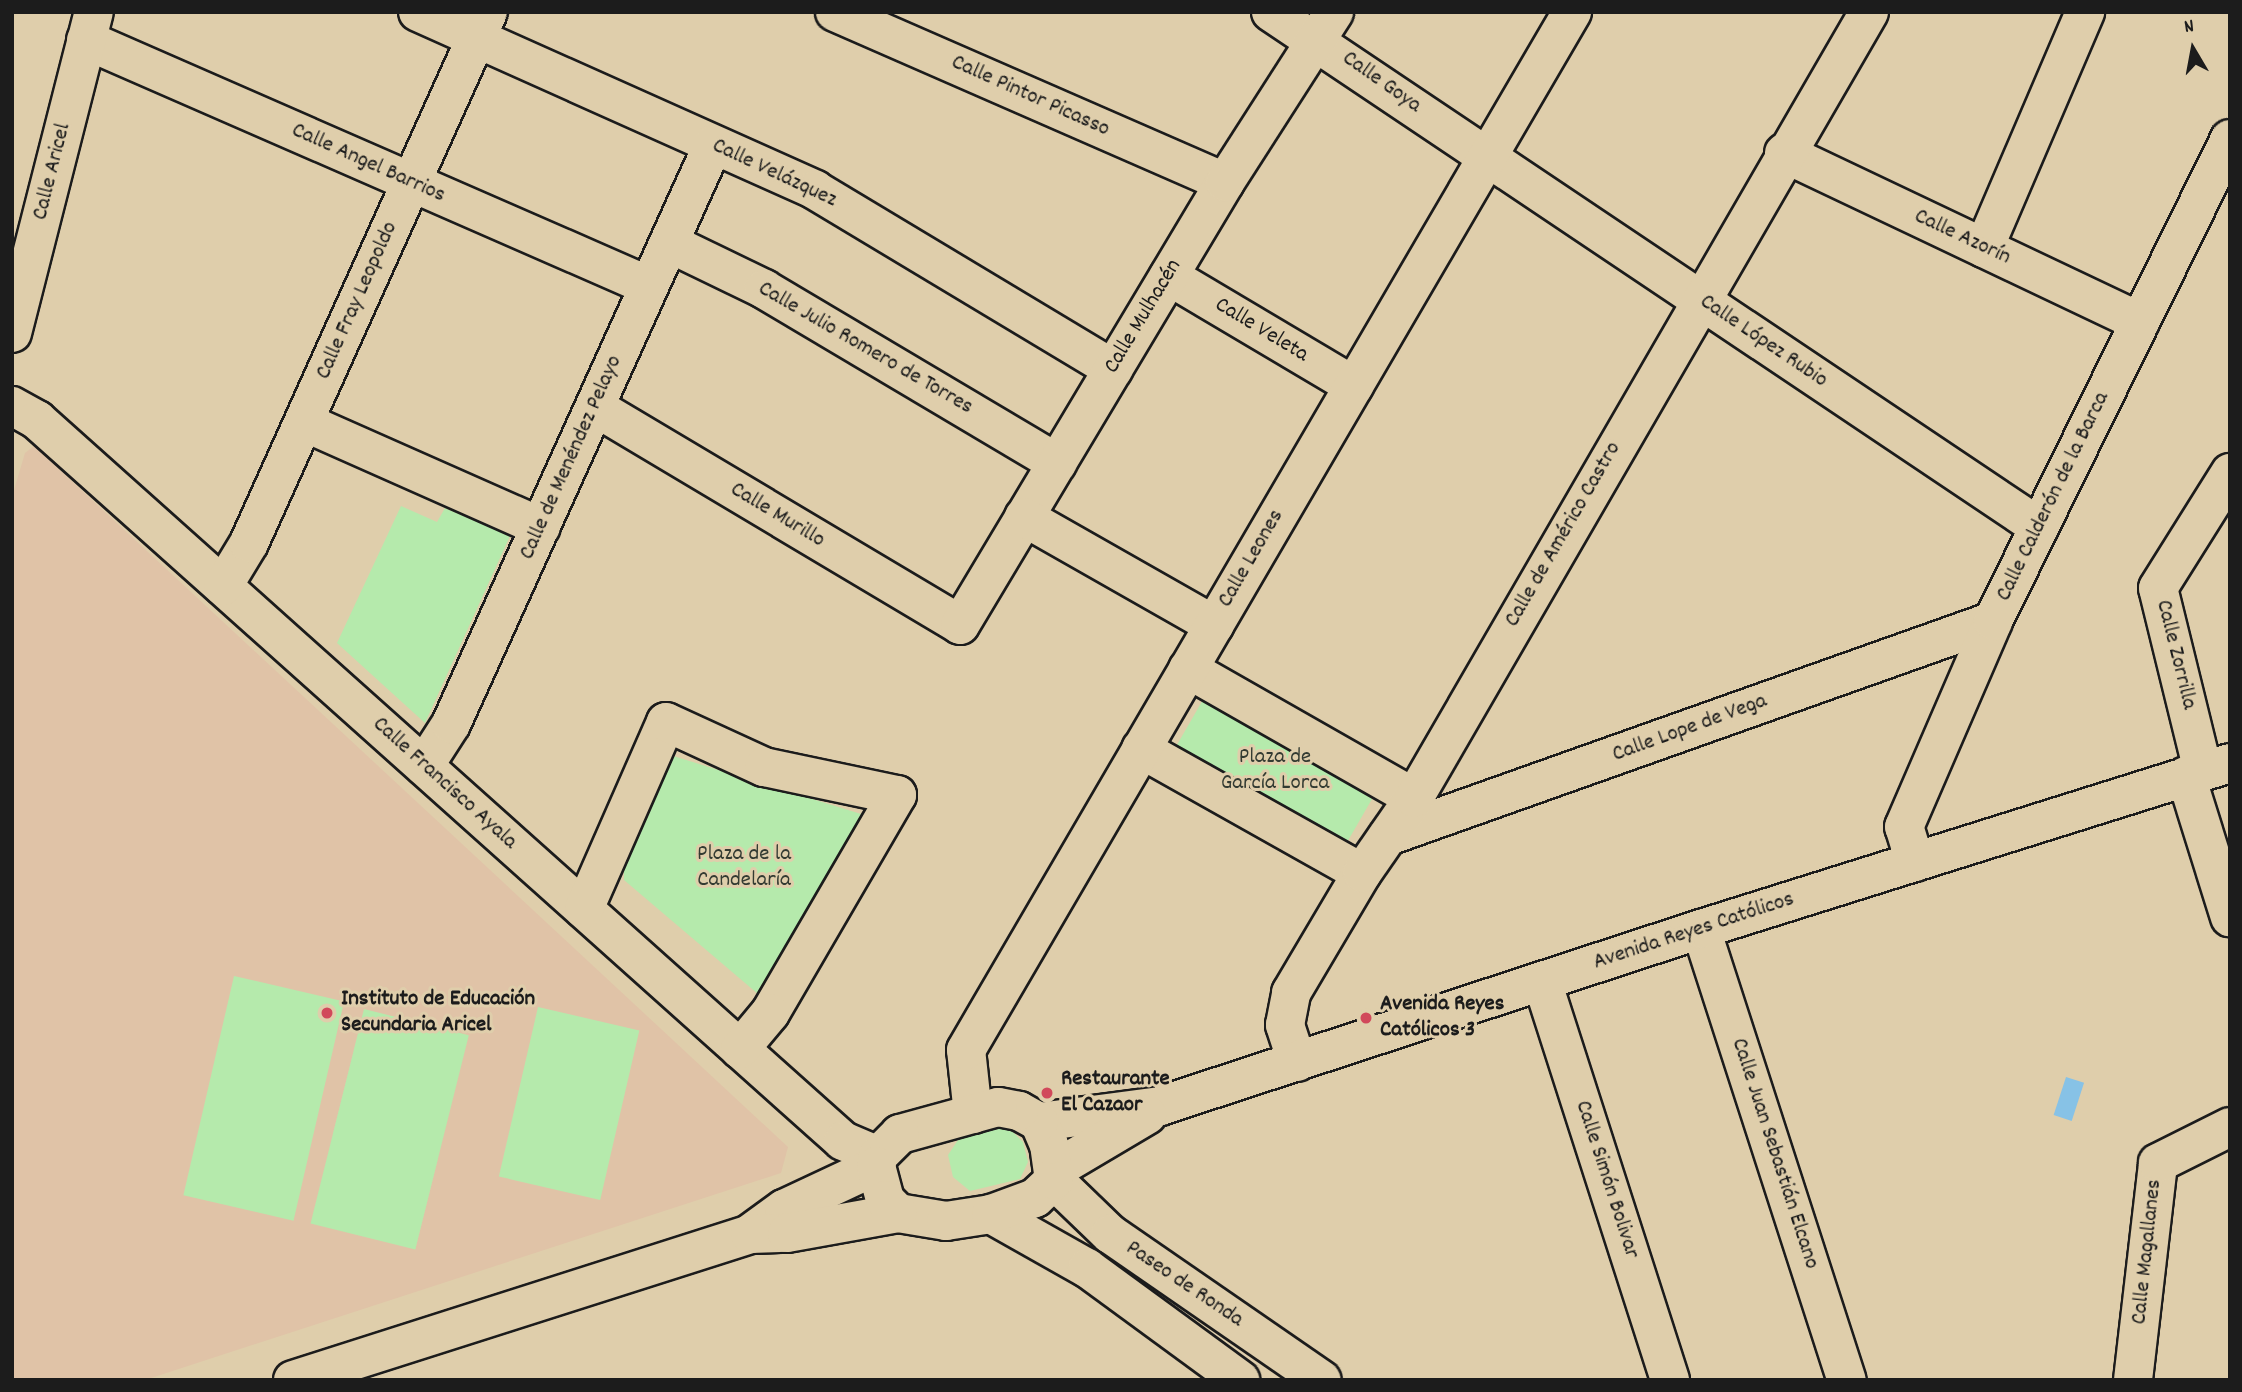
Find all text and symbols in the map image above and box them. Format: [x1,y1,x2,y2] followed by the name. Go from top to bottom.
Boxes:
[2158,14,2228,84] north arrow
[2182,14,2196,42] text: N
[1336,46,1426,120] street label: Calle Goya
[946,50,1114,144] street label: Calle Pintor Picasso
[287,118,449,210] street label: Calle Angel Barrios
[28,121,78,223] street label: Calle Aricel
[707,133,841,215] street label: Calle Velázquez
[1909,204,2015,272] street label: Calle Azorín
[311,218,405,384] street label: Calle Fray Leopoldo
[1099,255,1189,379] street label: Calle Mulhacén
[753,276,977,422] street label: Calle Julio Romero de Torres
[1694,289,1832,395] street label: Calle López Rubio
[1209,292,1313,370] street label: Calle Veleta
[515,352,629,564] street label: Calle de Menéndez Pelayo
[1991,388,2117,606] street label: Calle Calderón de la Barca
[1500,437,1628,633] street label: Calle de Américo Castro
[725,477,829,555] street label: Calle Murillo
[1213,505,1291,613] street label: Calle Leones
[2148,597,2202,713] street label: Calle Zorrilla
[1609,688,1771,770] street label: Calle Lope de Vega
[366,712,522,856] street label: Calle Francisco Ayala
[1221,744,1329,798] park label: Plaza de García Lorca
[697,841,791,895] park label: Plaza de la Candelaría
[1590,887,1798,977] street label: Avenida Reyes Católicos
[341,986,535,1040] place label: Instituto de Educación Secundaria Aricel
[1380,991,1504,1045] place label: Avenida Reyes Católicos 3
[319,1005,335,1021] marker: Instituto de Educación Secundaria Aricel
[1358,1010,1374,1026] marker: Avenida Reyes Católicos 3
[1724,1035,1824,1273] street label: Calle Juan Sebastián Elcano
[1061,1066,1170,1120] place label: Restaurante El Cazaor
[1039,1085,1055,1101] marker: Restaurante El Cazaor
[1567,1098,1645,1262] street label: Calle Simón Bolivar
[2127,1178,2169,1326] street label: Calle Magallanes
[1120,1235,1248,1335] street label: Paseo de Ronda

